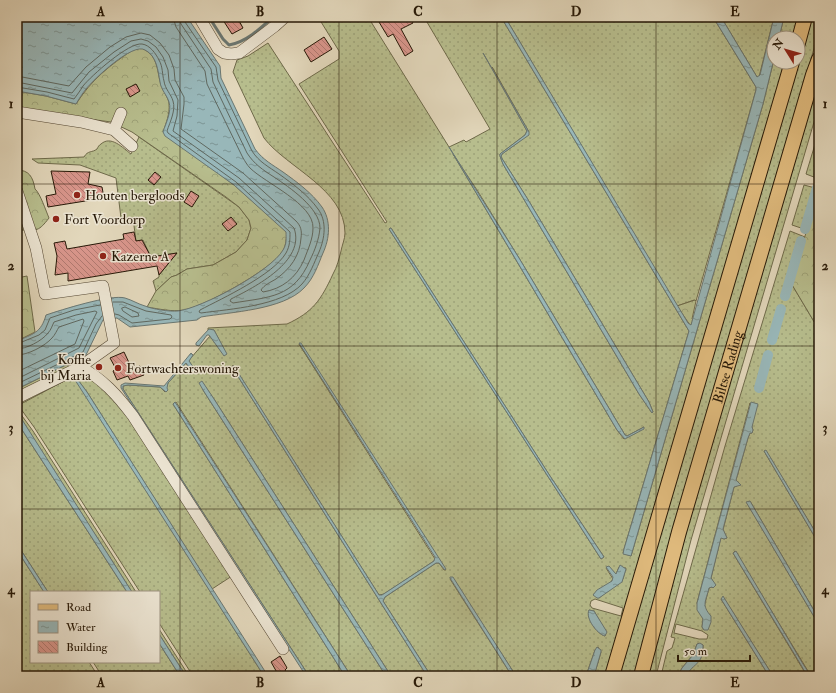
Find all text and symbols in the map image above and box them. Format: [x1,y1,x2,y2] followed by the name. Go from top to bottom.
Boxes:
[96,4,106,20] text: A
[256,4,264,20] text: B
[413,4,423,20] text: C
[571,4,582,20] text: D
[730,4,740,20] text: E
[766,30,806,70] north arrow
[770,36,787,53] text: N
[9,96,14,112] text: 1
[823,96,828,112] text: 1
[85,187,184,204] place label: Houten bergloods
[72,190,82,200] marker: Houten bergloods
[64,211,145,229] place label: Fort Voordorp
[51,214,61,224] marker: Fort Voordorp
[111,248,169,265] place label: Kazerne A
[98,251,108,261] marker: Kazerne A
[8,258,15,274] text: 2
[822,258,829,274] text: 2
[709,328,747,405] street label: Biltse Rading
[40,351,91,384] place label: Koffie bij Maria
[126,360,240,377] place label: Fortwachterswoning
[94,362,104,372] marker: Koffie bij Maria
[113,363,123,373] marker: Fortwachterswoning
[9,420,14,436] text: 3
[823,420,828,436] text: 3
[6,582,15,598] text: 4
[820,582,829,598] text: 4
[30,591,160,663] legend
[66,600,91,615] text: Road
[65,620,96,635] text: Water
[678,637,750,663] scale bar
[66,640,109,655] text: Building
[684,644,708,659] text: 50 m
[96,675,106,691] text: A
[256,675,264,691] text: B
[413,675,423,691] text: C
[571,675,582,691] text: D
[730,675,740,691] text: E

